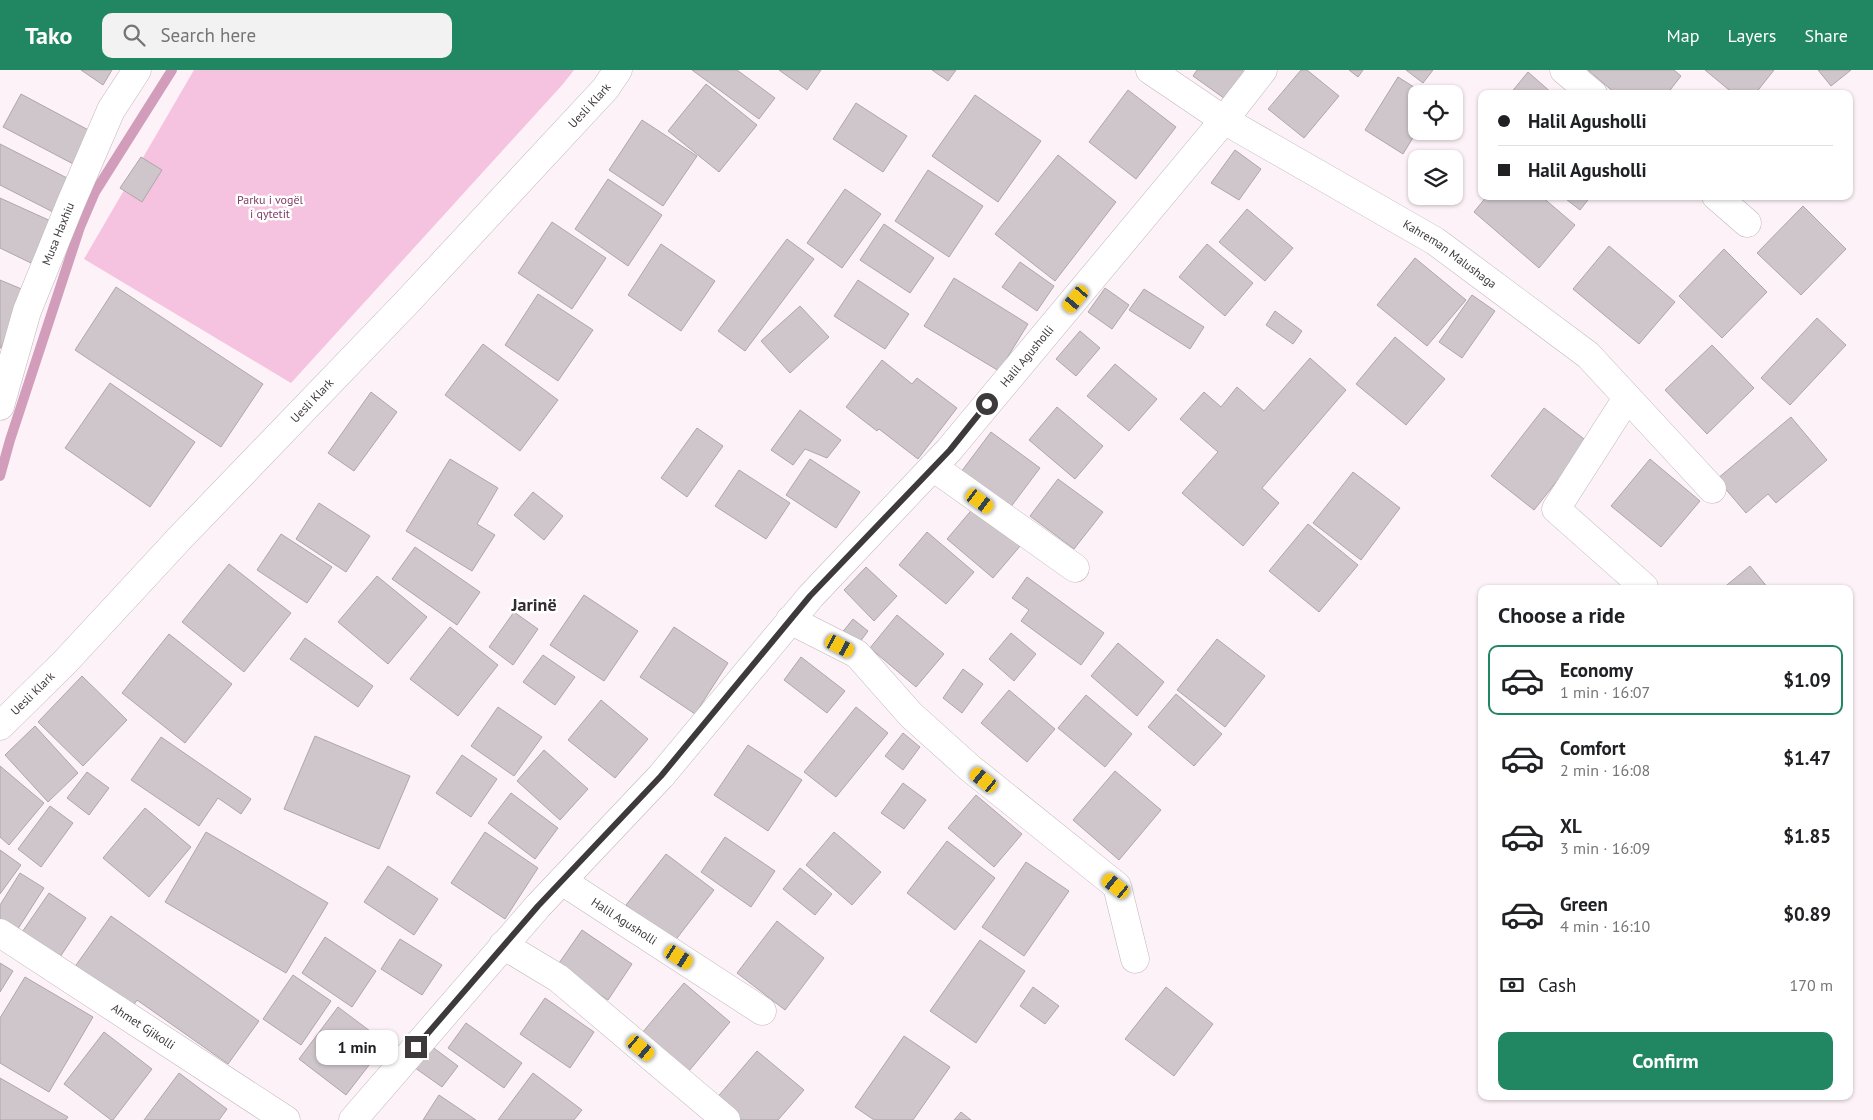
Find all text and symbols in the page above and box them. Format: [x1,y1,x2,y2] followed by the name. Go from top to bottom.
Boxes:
[102,13,452,58] search box
[25,20,72,51] text: Tako
[120,21,148,49] icon: search
[160,23,256,47] text: Search here
[1667,24,1699,47] text: Map
[1727,24,1776,47] text: Layers
[1804,24,1848,47] text: Share
[565,80,614,131] street label: Uesli Klark
[1408,85,1463,205] map controls
[1408,85,1463,140] button: locate
[1528,109,1647,133] text: Halil Agusholli
[1408,150,1463,205] button: layers
[1528,158,1647,182] text: Halil Agusholli
[237,192,304,221] park label: Parku i vogël i qytetit
[38,200,77,267] street label: Musa Haxhiu
[1400,216,1500,291] street label: Kahreman Malushaga
[1060,283,1091,315] car
[997,322,1057,390] street label: Halil Agusholli
[287,375,337,425] street label: Uesli Klark
[976,393,998,415] route start
[963,486,996,516] car
[510,593,557,616] district label: Jarinë
[1498,601,1625,629] text: Choose a ride
[823,632,856,660] car
[1500,658,1545,703] icon: car
[1560,658,1633,682] text: Economy
[7,668,58,718] street label: Uesli Klark
[1783,668,1831,692] text: $1.09
[1560,682,1650,702] text: 1 min · 16:07
[1500,736,1545,781] icon: car
[1560,736,1626,760] text: Comfort
[1783,746,1831,770] text: $1.47
[1560,760,1650,780] text: 2 min · 16:08
[967,765,1000,795] car
[1500,814,1545,859] icon: car
[1560,814,1582,838] text: XL
[1783,824,1831,848] text: $1.85
[1560,838,1650,858] text: 3 min · 16:09
[1099,871,1132,901] car
[1500,892,1545,937] icon: car
[1560,892,1608,916] text: Green
[589,894,660,948] street label: Halil Agusholli
[1783,902,1831,926] text: $0.89
[1560,916,1650,936] text: 4 min · 16:10
[662,943,695,971] car
[1498,971,1526,999] icon: cash
[1538,973,1576,997] text: Cash
[1790,975,1833,995] text: 170 m
[109,1000,178,1052] street label: Ahmet Gjikolli
[316,1030,398,1064] callout: 1 min
[1498,1032,1833,1090] button: Confirm
[624,1033,657,1063] car
[405,1036,427,1058] route end
[337,1037,377,1057] text: 1 min

